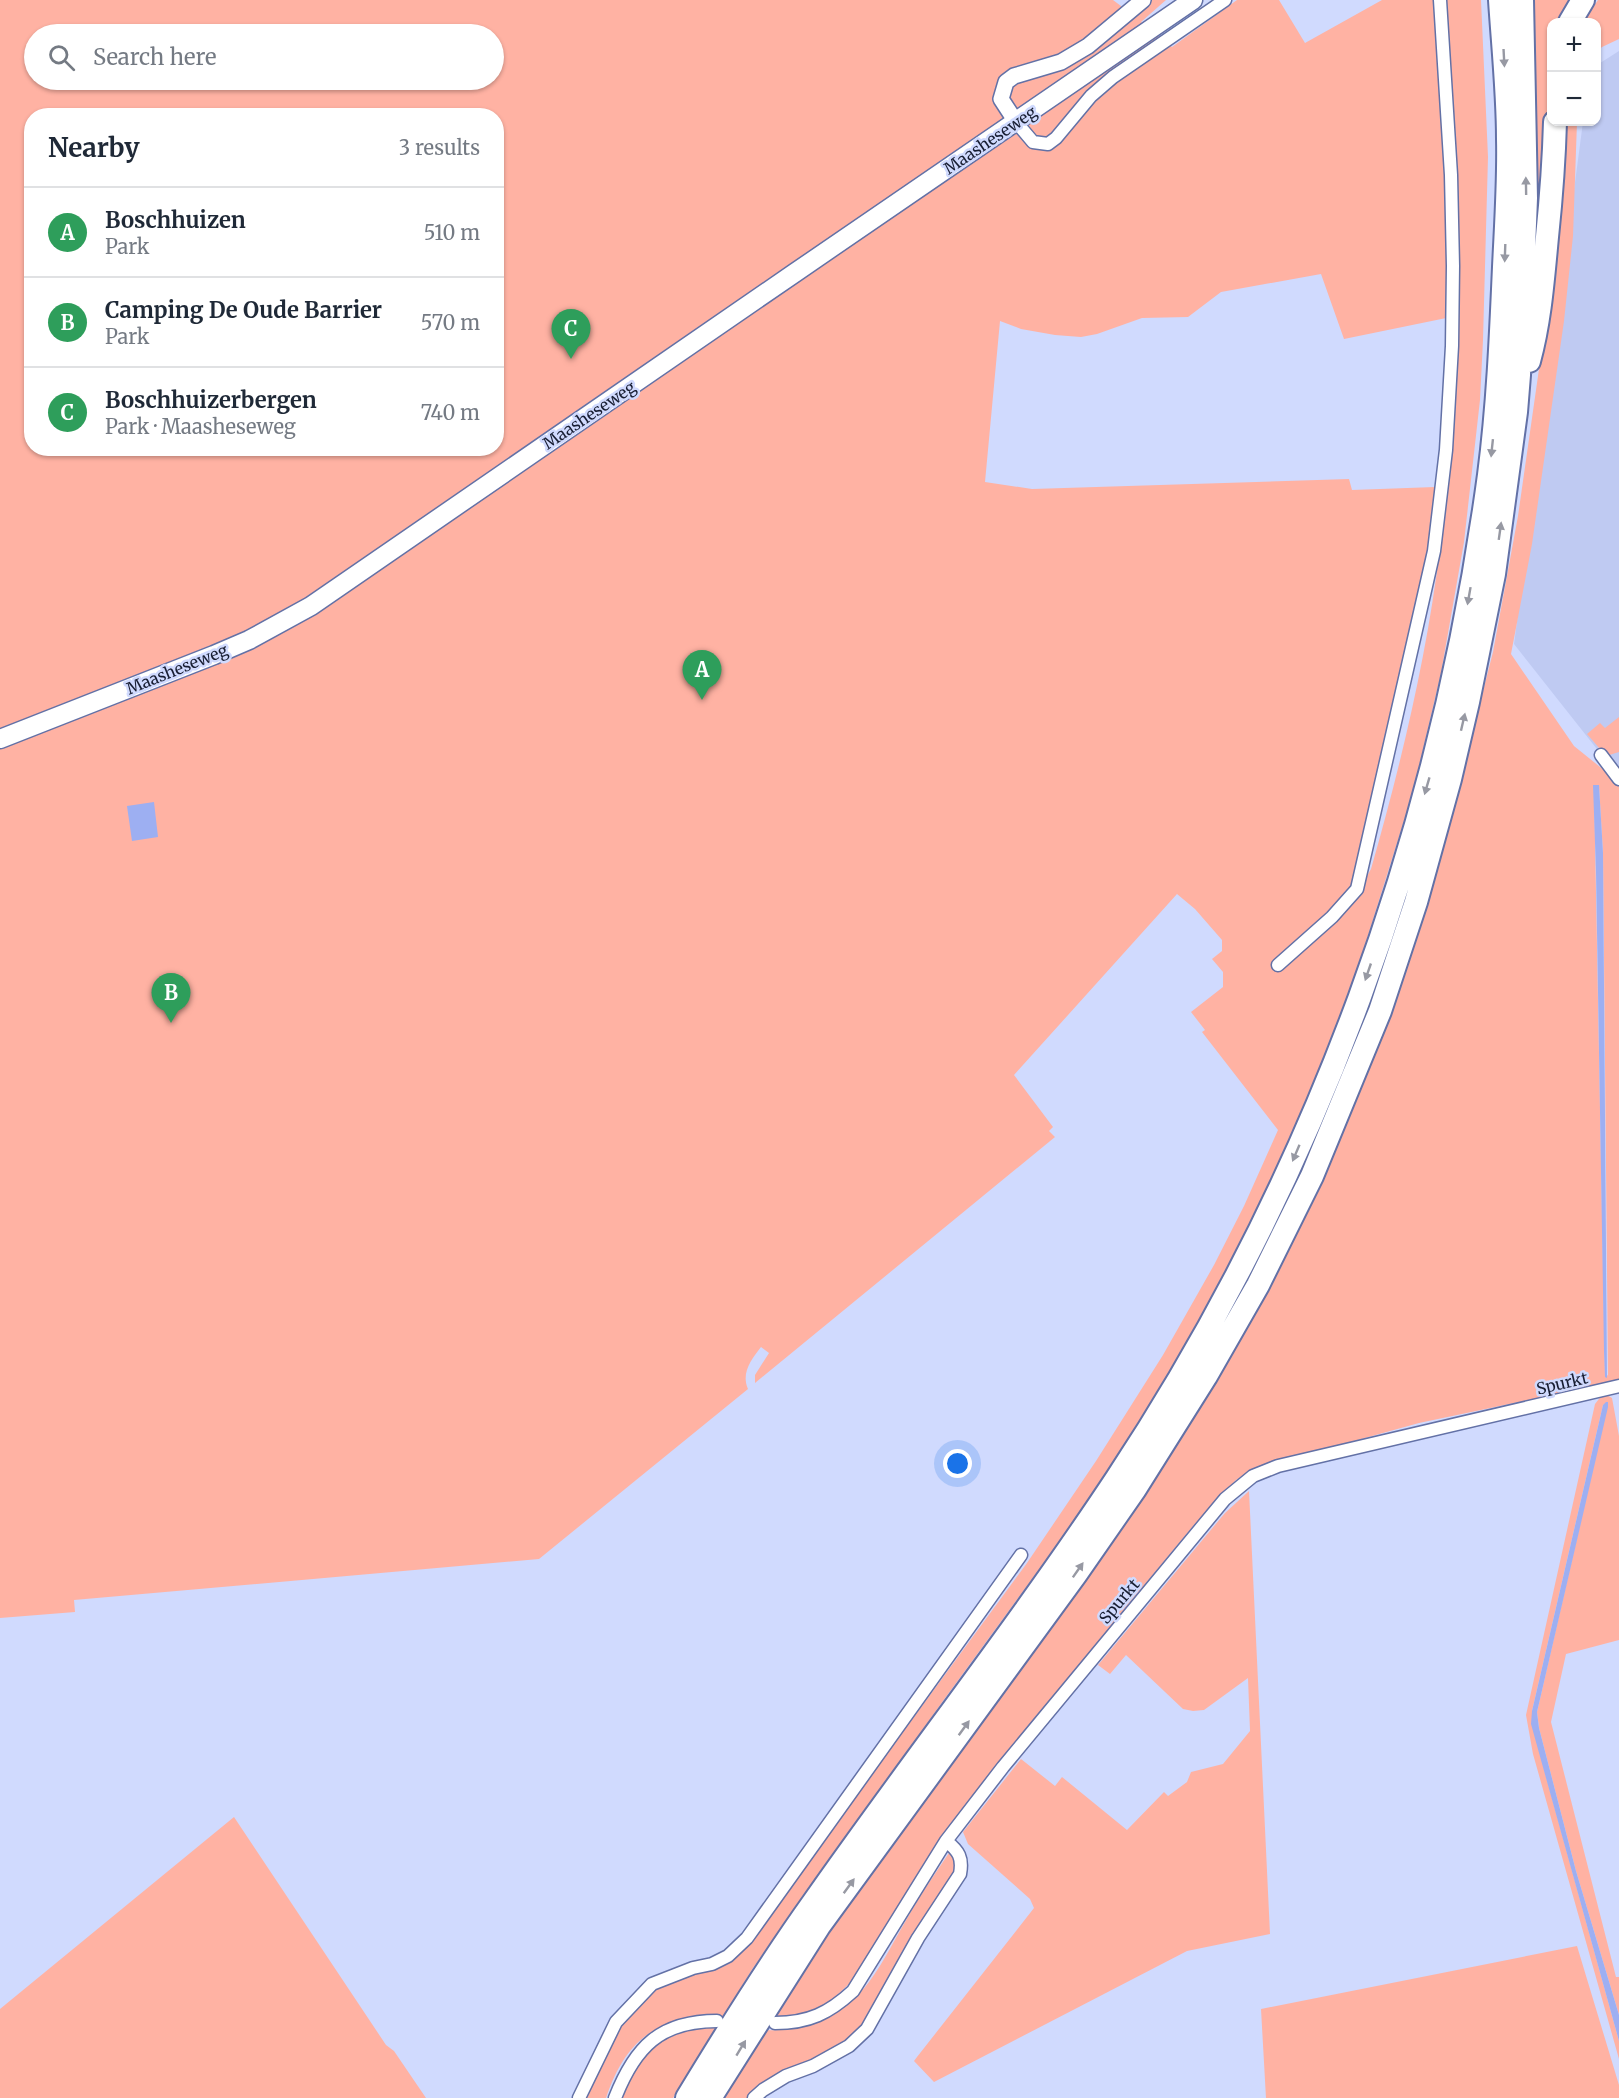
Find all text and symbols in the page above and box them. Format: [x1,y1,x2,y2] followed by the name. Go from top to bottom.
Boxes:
[1547,18,1601,126] map controls
[1547,18,1601,72] button: +
[24,24,504,90] search box
[45,41,78,74] icon: search
[93,43,216,71] text: Search here
[1499,49,1508,68] one-way arrow
[1547,72,1601,126] button: −
[940,101,1041,178] street label: Maasheseweg
[48,131,140,164] text: Nearby
[399,135,480,160] text: 3 results
[1521,176,1531,195] one-way arrow
[105,206,246,234] text: Boschhuizen
[60,220,75,245] text: A
[424,220,480,245] text: 510 m
[105,234,149,259] text: Park
[1500,244,1509,263] one-way arrow
[105,296,382,324] text: Camping De Oude Barrier
[61,310,74,335] text: B
[421,310,480,335] text: 570 m
[552,310,590,359] pin: C
[105,324,149,349] text: Park
[539,376,640,453] street label: Maasheseweg
[105,386,317,414] text: Boschhuizerbergen
[61,400,74,425] text: C
[421,400,480,425] text: 740 m
[105,414,296,439] text: Park · Maasheseweg
[1487,438,1497,457] one-way arrow
[1495,521,1504,540] one-way arrow
[1464,586,1473,605] one-way arrow
[123,639,231,698] street label: Maasheseweg
[682,650,722,700] pin: A
[1459,713,1469,732] one-way arrow
[1422,777,1431,795] one-way arrow
[1363,963,1373,981] one-way arrow
[152,974,190,1023] pin: B
[1291,1144,1301,1162] one-way arrow
[1534,1367,1590,1399] street label: Spurkt
[943,1449,972,1478] your location
[1072,1563,1084,1579] one-way arrow
[1095,1574,1144,1627] street label: Spurkt
[957,1721,969,1736] one-way arrow
[843,1878,855,1894] one-way arrow
[735,2040,746,2056] one-way arrow

